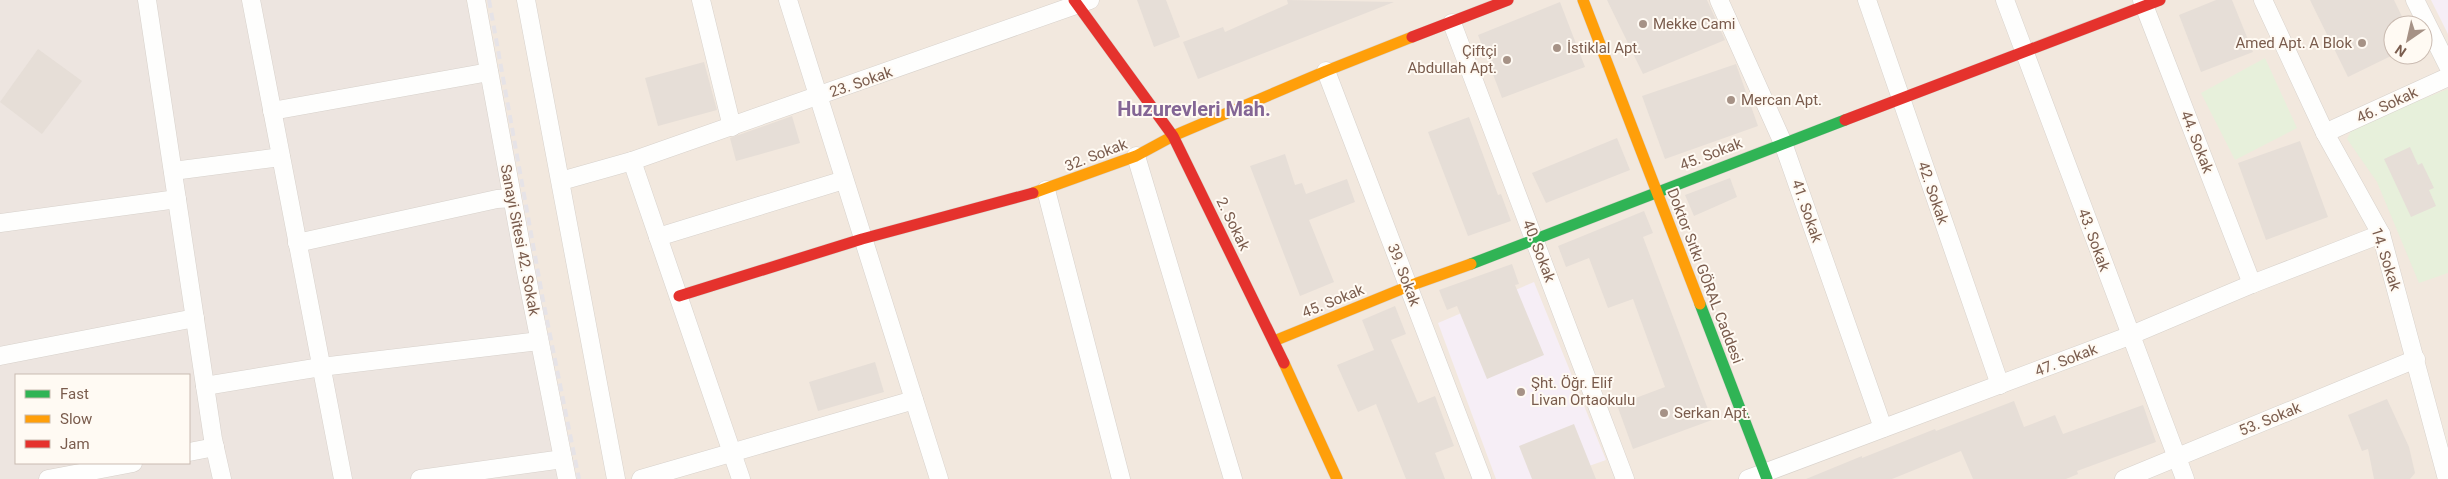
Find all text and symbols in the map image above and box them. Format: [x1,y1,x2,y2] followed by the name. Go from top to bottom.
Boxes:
[1653,15,1736,33] place label: Mekke Cami
[2383,15,2433,65] north arrow
[1637,18,1649,30] marker: Mekke Cami
[2235,34,2352,52] place label: Amed Apt. A Blok
[2356,37,2368,49] marker: Amed Apt. A Blok
[1567,39,1641,57] place label: İstiklal Apt.
[2392,41,2409,60] text: N
[1408,42,1497,77] place label: Çiftçi Abdullah Apt.
[1551,42,1563,54] marker: İstiklal Apt.
[1501,54,1513,66] marker: Çiftçi Abdullah Apt.
[827,63,895,101] street label: 23. Sokak
[2354,83,2421,127] street label: 46. Sokak
[1741,91,1822,109] place label: Mercan Apt.
[1725,94,1737,106] marker: Mercan Apt.
[1117,97,1271,121] district label: Huzurevleri Mah.
[2177,108,2217,176] street label: 44. Sokak
[1677,134,1745,174] street label: 45. Sokak
[1062,135,1130,175] street label: 32. Sokak
[1914,159,1952,227] street label: 42. Sokak
[496,163,544,318] street label: Sanayi Sitesi 42. Sokak
[1788,177,1826,245] street label: 41. Sokak
[1663,186,1747,366] street label: Doktor Sıtkı GÖRAL Caddesi
[1212,194,1254,254] street label: 2. Sokak
[2074,206,2114,274] street label: 43. Sokak
[1519,217,1559,285] street label: 40. Sokak
[2367,225,2405,293] street label: 14. Sokak
[1384,241,1424,309] street label: 39. Sokak
[1299,280,1367,322] street label: 45. Sokak
[2032,340,2100,380] street label: 47. Sokak
[15,374,190,464] legend
[1531,374,1635,409] place label: Şht. Öğr. Elif Livan Ortaokulu
[60,385,89,403] text: Fast
[1515,386,1527,398] marker: Şht. Öğr. Elif Livan Ortaokulu
[2236,398,2304,440] street label: 53. Sokak
[1674,404,1751,422] place label: Serkan Apt.
[1658,407,1670,419] marker: Serkan Apt.
[60,410,92,428] text: Slow
[60,435,90,453] text: Jam

